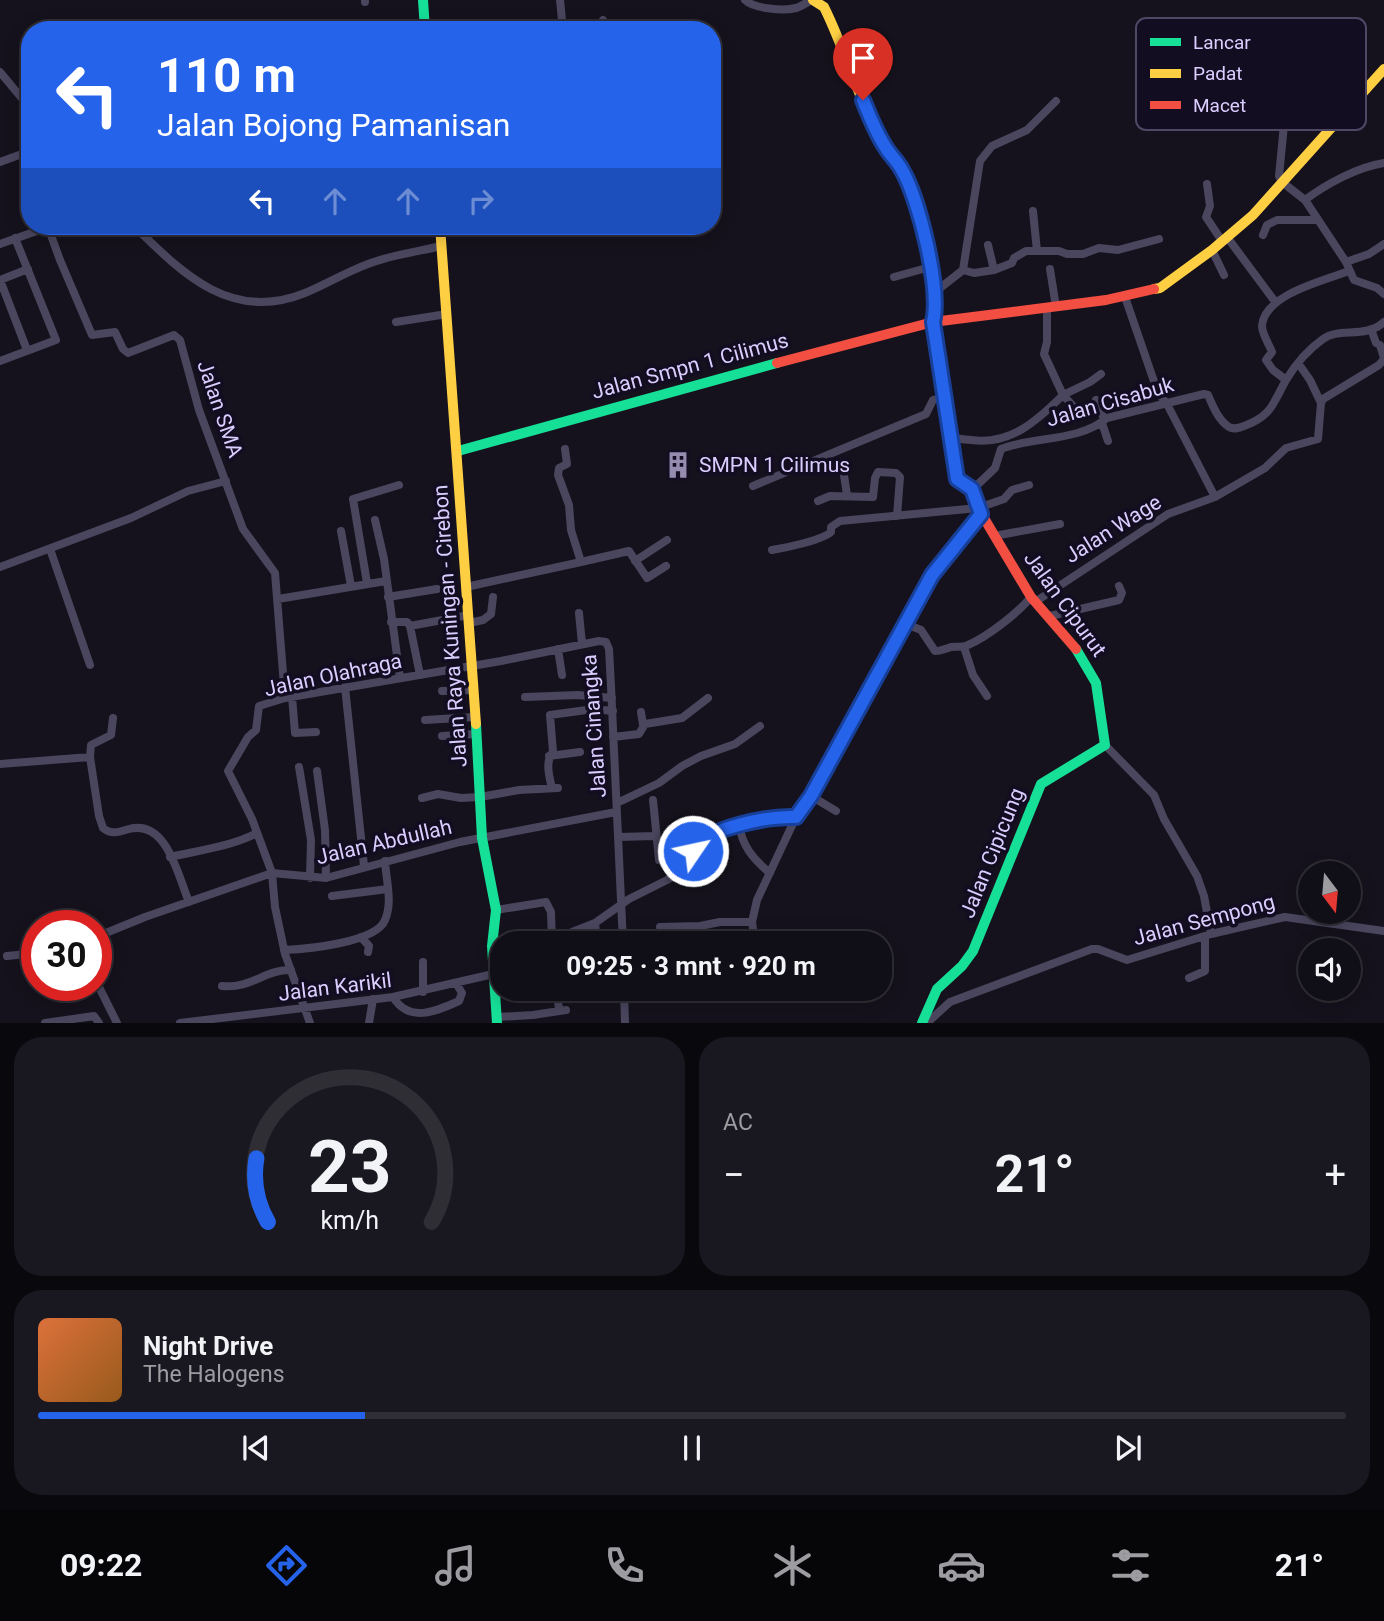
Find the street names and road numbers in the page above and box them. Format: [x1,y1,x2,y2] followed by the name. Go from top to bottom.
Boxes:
[589,328,791,404] street label: Jalan Smpn 1 Cilimus
[192,357,248,461] street label: Jalan SMA
[1044,372,1177,432] street label: Jalan Cisabuk
[428,484,472,768] street label: Jalan Raya Kuningan - Cirebon
[1060,490,1166,568] street label: Jalan Wage
[1019,547,1111,661] street label: Jalan Cipurut
[262,649,404,701] street label: Jalan Olahraga
[577,654,611,798] street label: Jalan Cinangka
[955,785,1029,921] street label: Jalan Cipicung
[314,815,454,869] street label: Jalan Abdullah
[1131,890,1277,950] street label: Jalan Sempong
[277,968,393,1006] street label: Jalan Karikil

